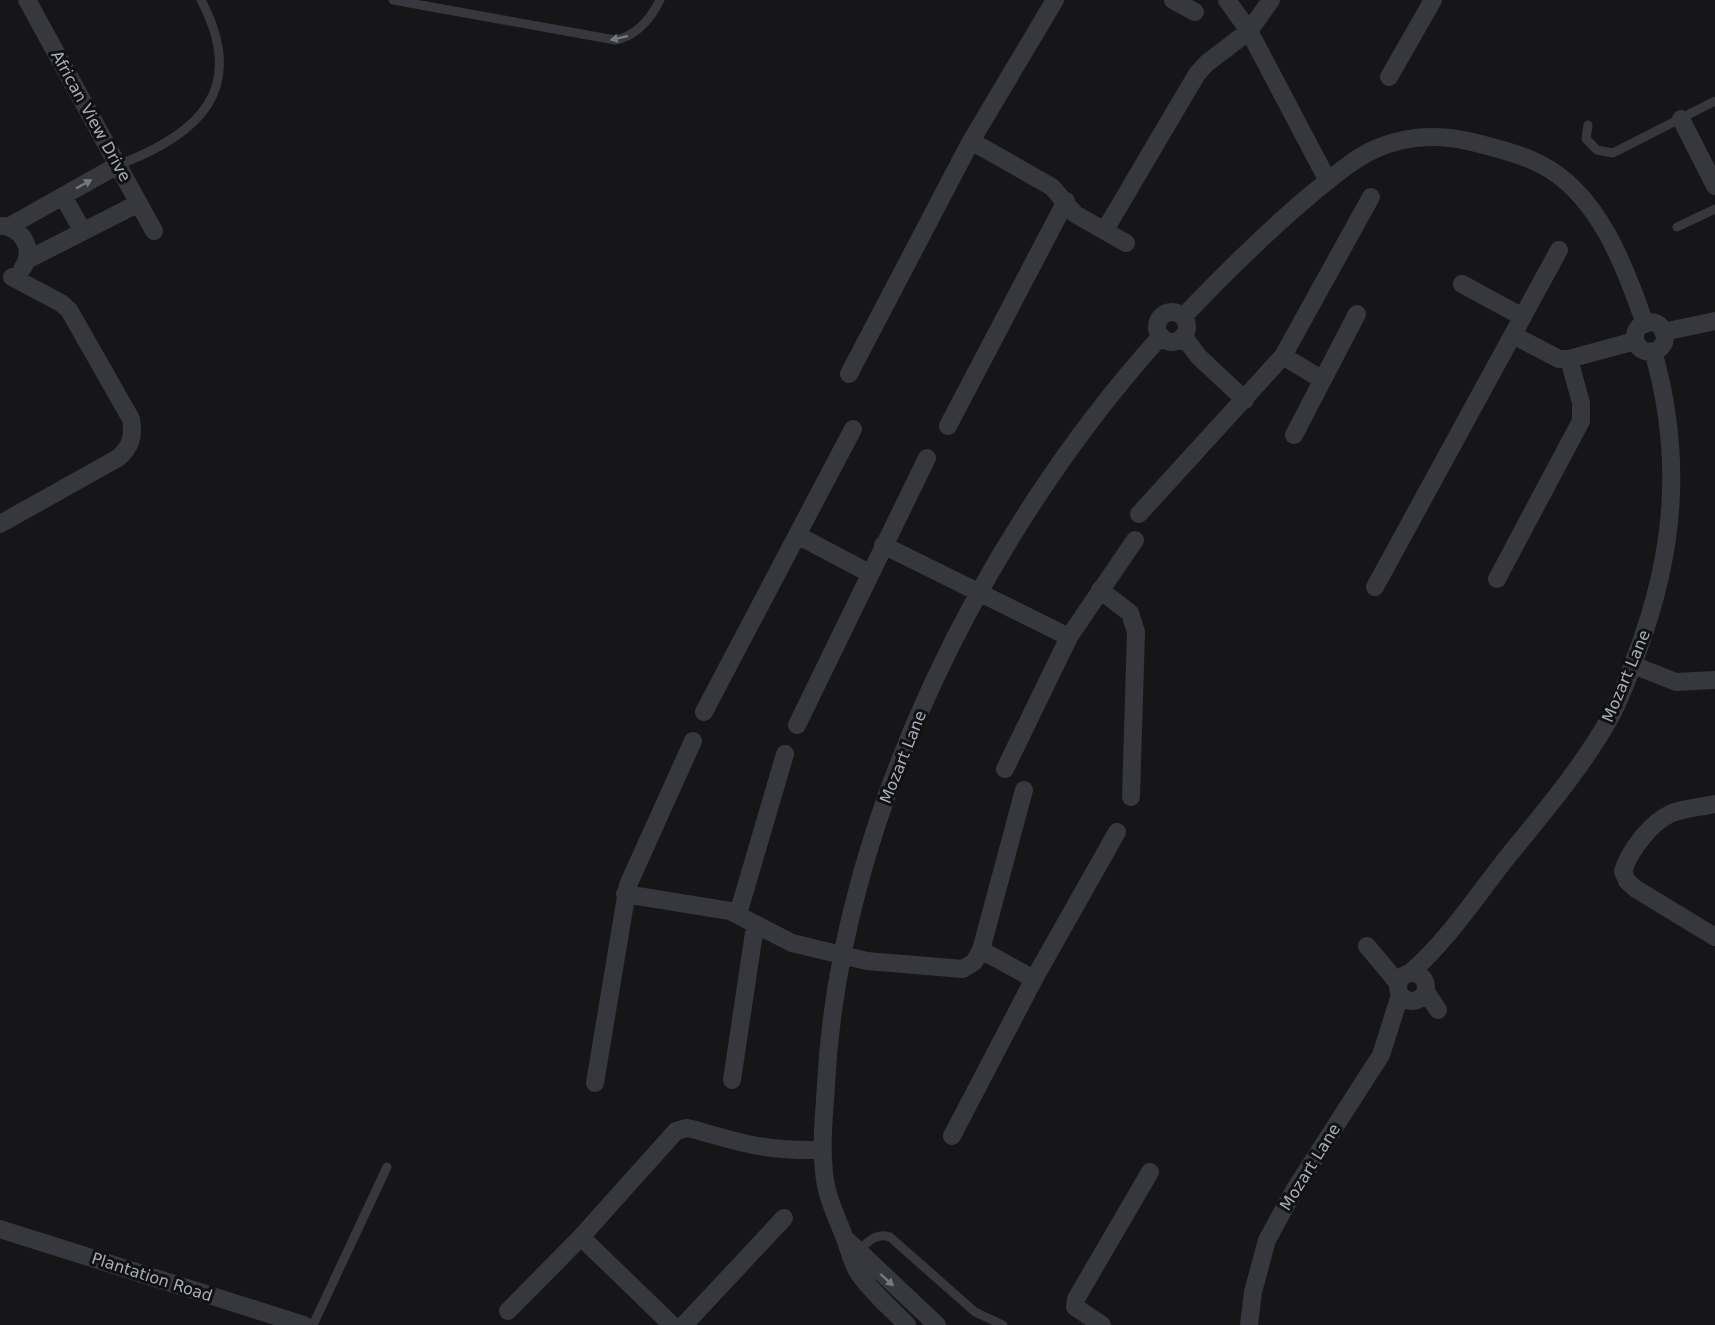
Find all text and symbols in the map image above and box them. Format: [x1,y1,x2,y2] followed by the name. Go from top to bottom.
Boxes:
[610,33,628,43] one-way arrow
[47,47,135,185] street label: African View Drive
[76,179,93,189] one-way arrow
[1598,627,1654,725] street label: Mozart Lane
[876,708,930,806] street label: Mozart Lane
[1276,1120,1344,1214] street label: Mozart Lane
[89,1248,215,1306] street label: Plantation Road
[879,1273,894,1286] one-way arrow

